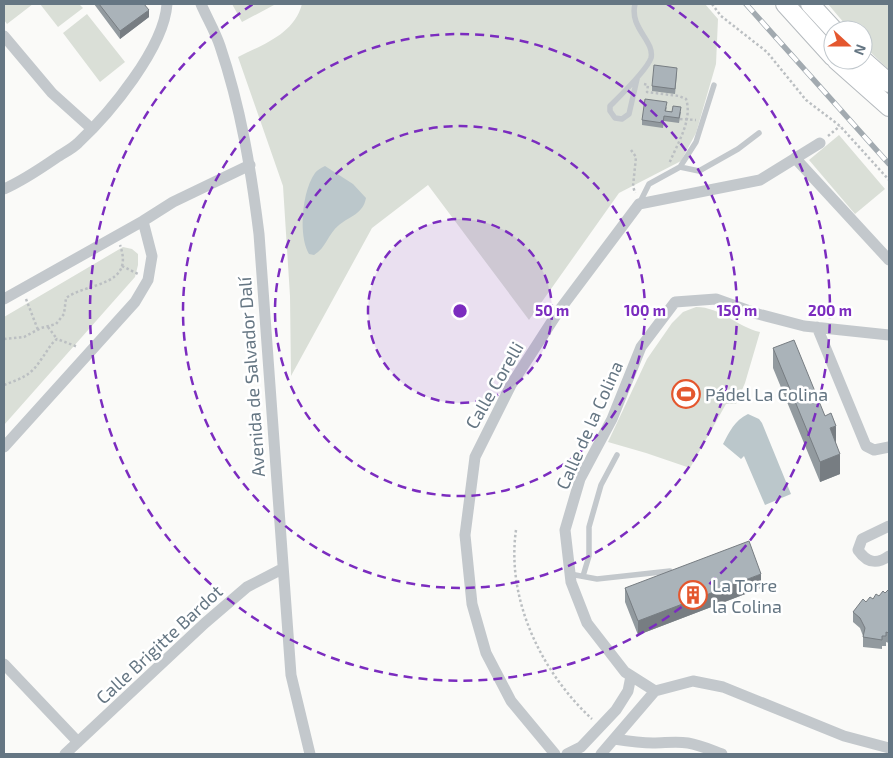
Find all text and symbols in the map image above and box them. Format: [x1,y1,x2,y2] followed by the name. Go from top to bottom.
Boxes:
[823,20,873,70] north arrow
[851,42,870,58] text: N
[233,276,269,478] street label: Avenida de Salvador Dalí
[535,301,569,319] text: 50 m
[624,301,666,319] text: 100 m
[717,301,757,319] text: 150 m
[808,301,852,319] text: 200 m
[451,302,469,320] centre of rings
[460,338,528,432] street label: Calle Corelli
[551,357,627,493] street label: Calle de la Colina
[671,379,701,409] sports icon: Pádel La Colina
[705,383,828,405] place label: Pádel La Colina
[712,574,782,617] place label: La Torre la Colina
[91,580,227,708] street label: Calle Brigitte Bardot
[678,580,708,610] building icon: La Torre la Colina

